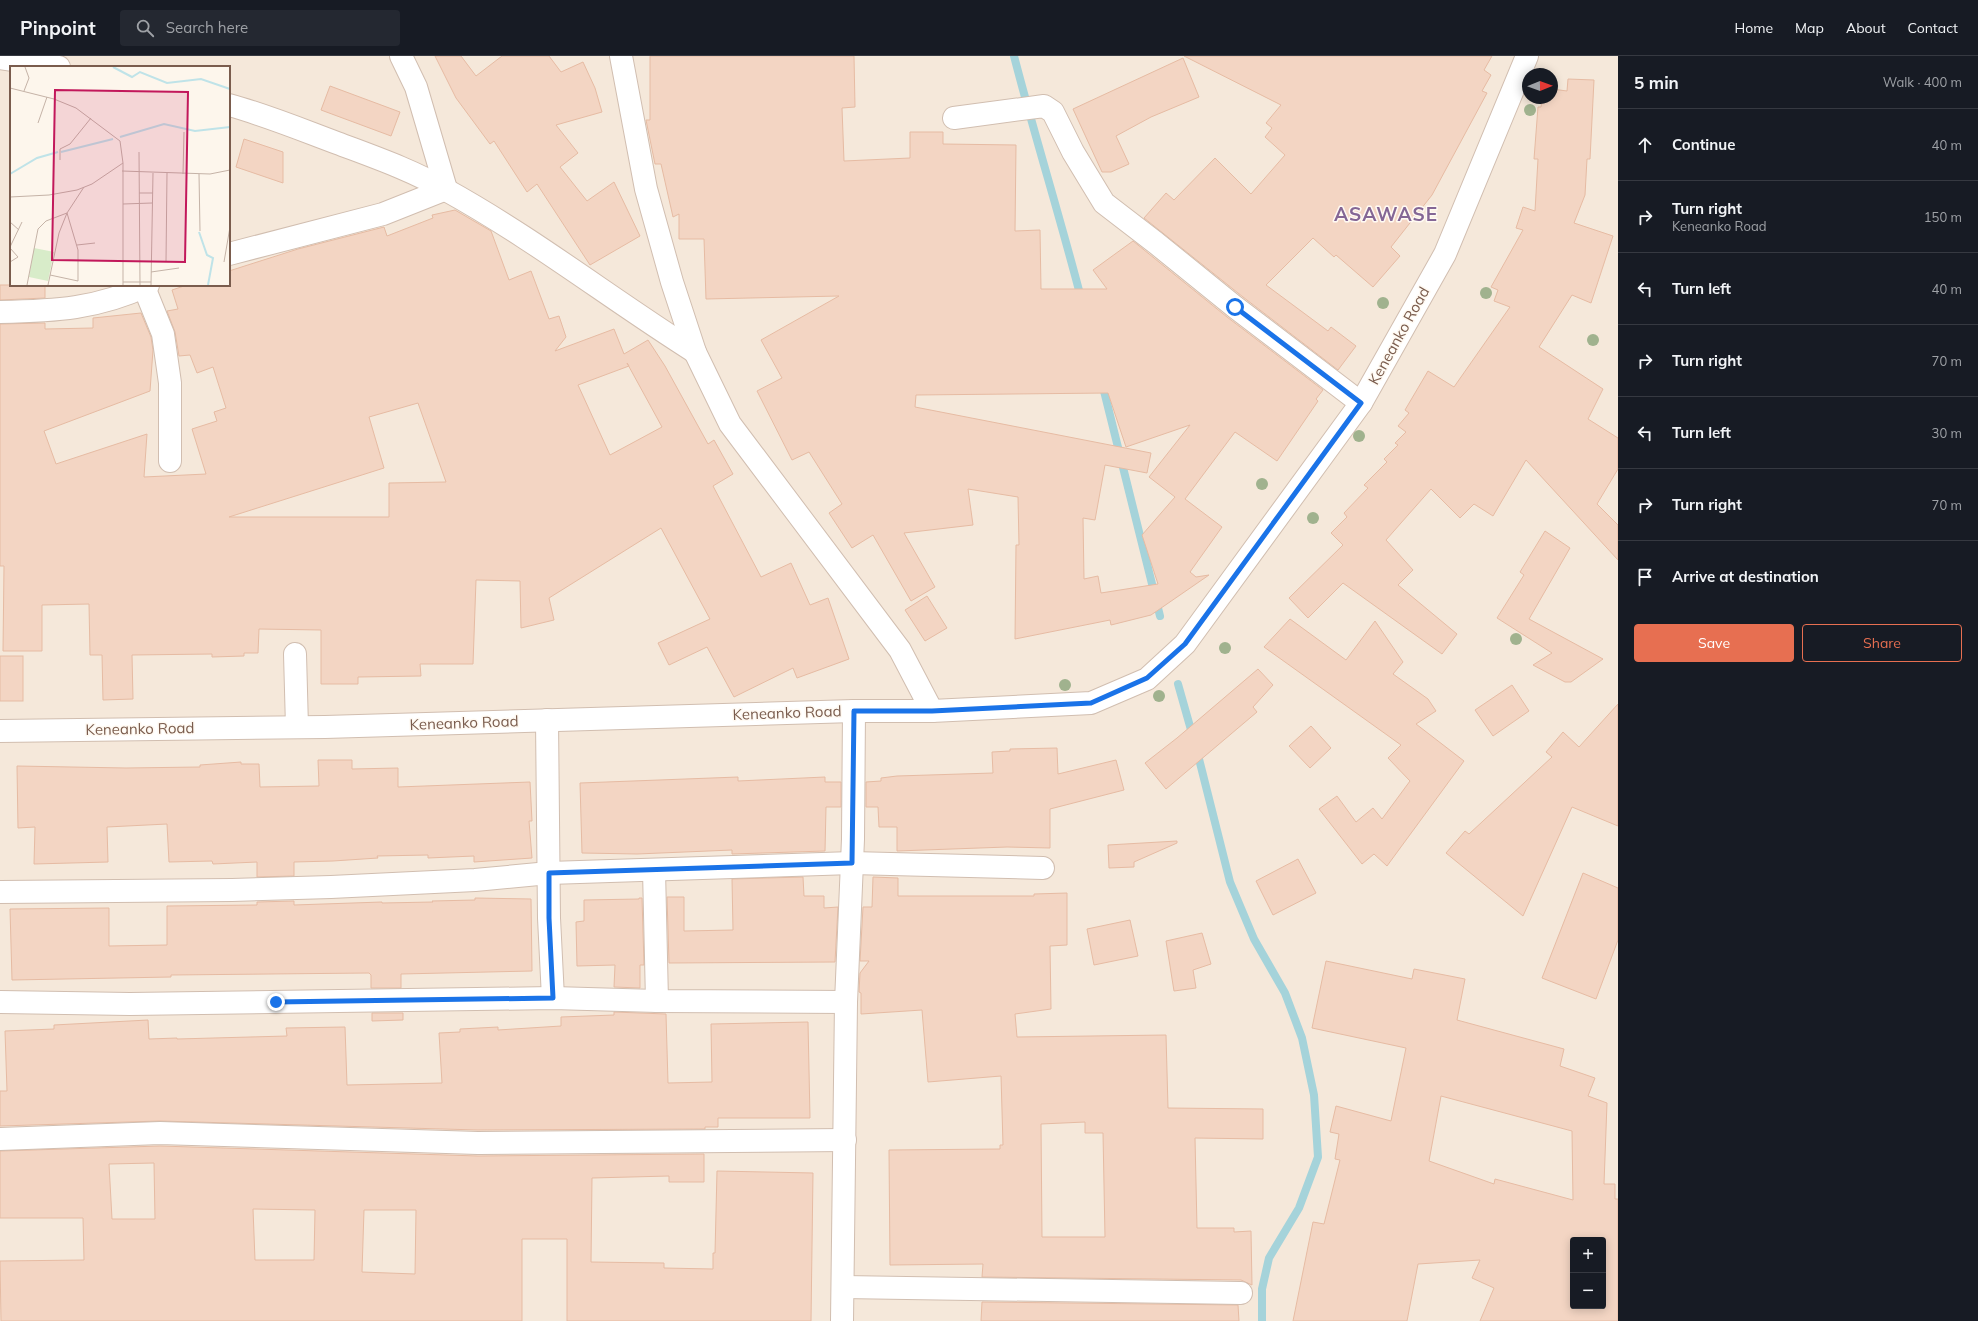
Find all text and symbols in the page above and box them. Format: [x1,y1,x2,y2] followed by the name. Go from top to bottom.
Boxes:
[120,10,400,46] search box
[20,16,96,40] text: Pinpoint
[134,17,156,39] icon: search
[166,18,248,37] text: Search here
[1734,19,1773,37] text: Home
[1795,19,1824,37] text: Map
[1846,19,1886,37] text: About
[1908,19,1958,37] text: Contact
[10,66,230,286] inset map
[1522,68,1558,104] north arrow
[1634,72,1679,93] text: 5 min
[1883,74,1962,90] text: Walk · 400 m
[1634,134,1656,156] icon: ahead
[1672,135,1735,154] text: Continue
[1932,137,1962,153] text: 40 m
[1672,199,1742,218] text: Turn right
[1334,202,1438,226] district label: ASAWASE
[1634,206,1656,228] icon: right
[1924,209,1962,225] text: 150 m
[1672,218,1767,234] text: Keneanko Road
[1634,278,1656,300] icon: left
[1672,279,1731,298] text: Turn left
[1932,281,1962,297] text: 40 m
[1364,283,1433,388] street label: Keneanko Road
[1226,298,1244,316] route start
[1634,350,1656,372] icon: right
[1672,351,1742,370] text: Turn right
[1932,353,1962,369] text: 70 m
[1634,422,1656,444] icon: left
[1672,423,1731,442] text: Turn left
[1932,425,1962,441] text: 30 m
[1634,494,1656,516] icon: right
[1672,495,1742,514] text: Turn right
[1932,497,1962,513] text: 70 m
[1634,566,1656,588] icon: arrive
[1672,567,1819,586] text: Arrive at destination
[1634,624,1794,662] button: Save
[1802,624,1962,662] button: Share
[732,701,842,724] street label: Keneanko Road
[409,711,519,734] street label: Keneanko Road
[85,718,195,739] street label: Keneanko Road
[267,993,285,1011] route end
[1570,1237,1606,1309] map controls
[1570,1237,1606,1273] button: +
[1570,1273,1606,1309] button: −

